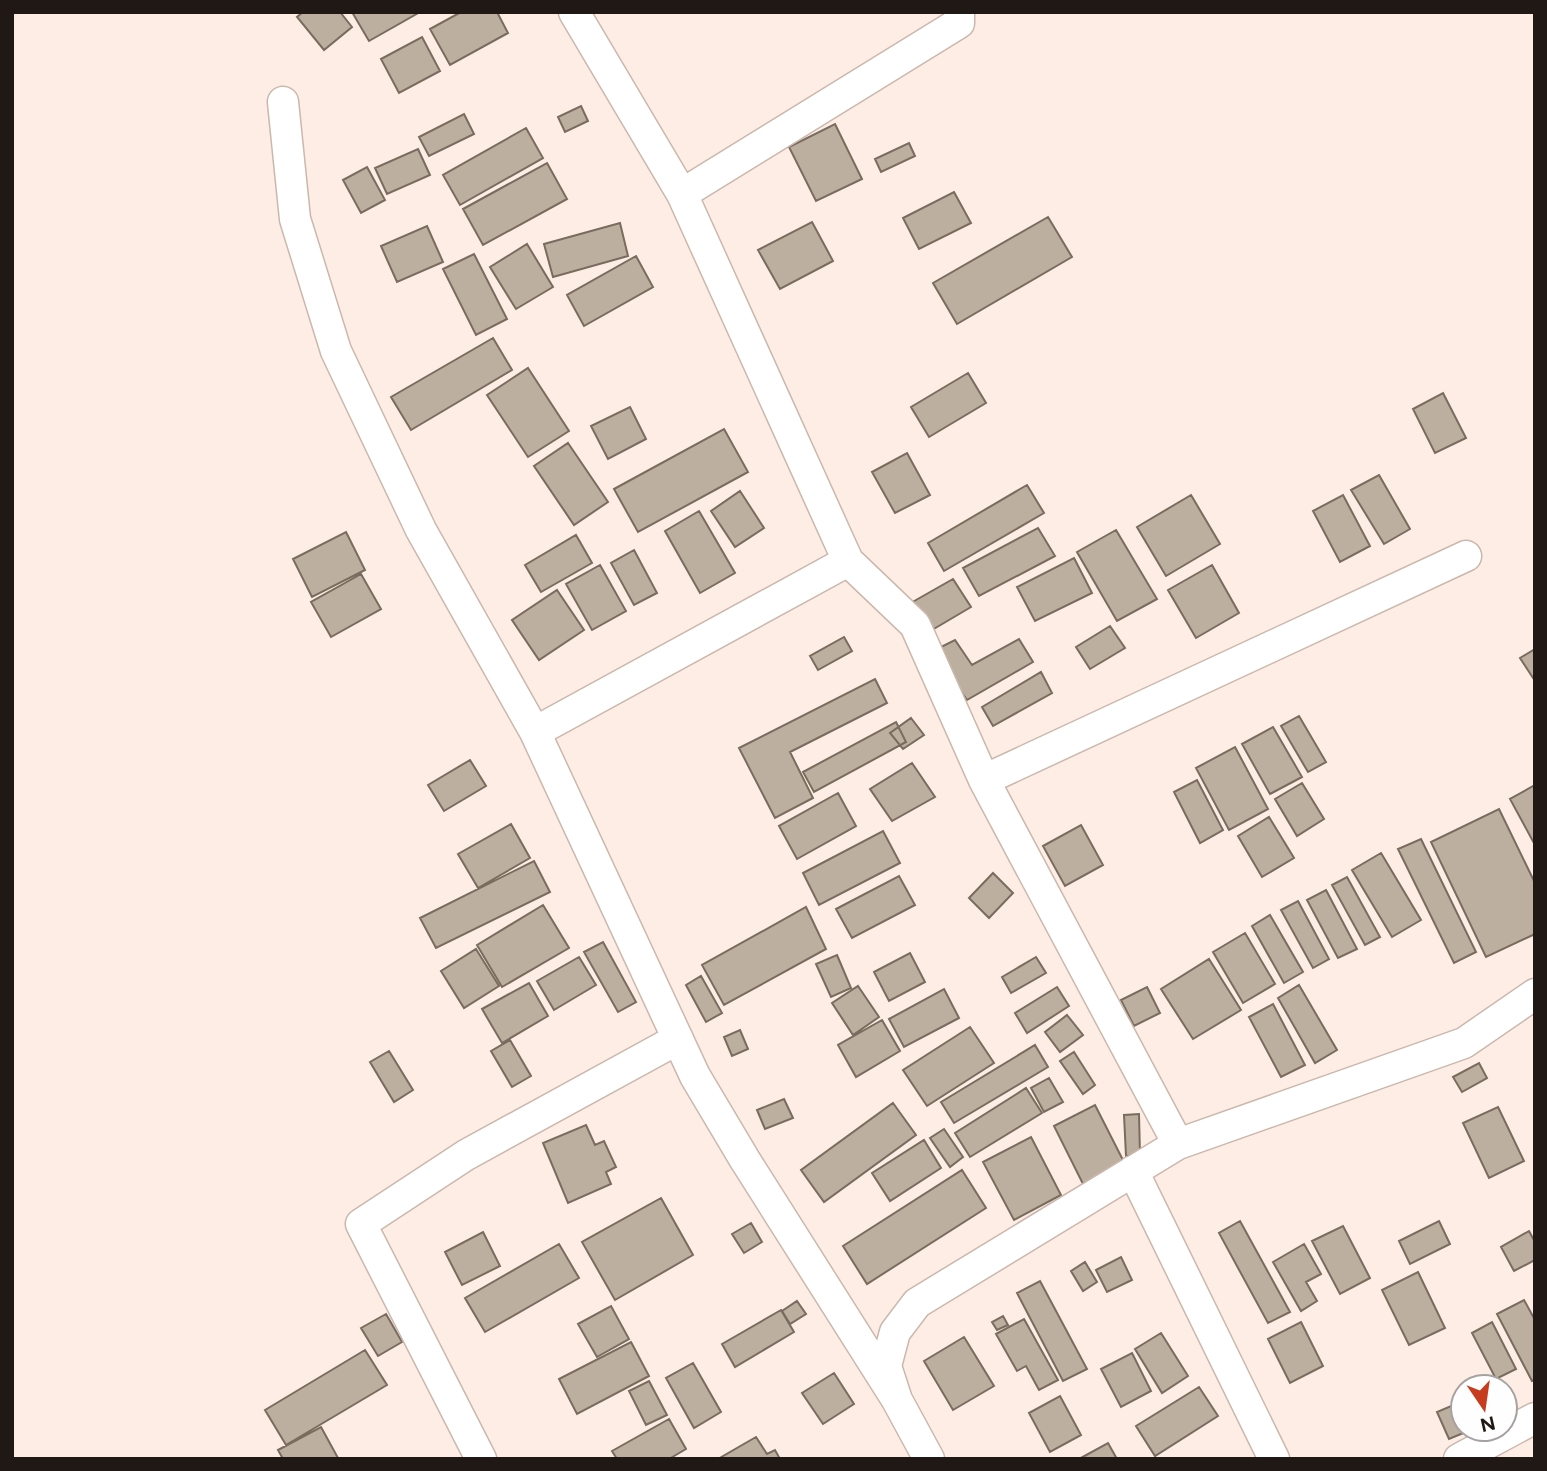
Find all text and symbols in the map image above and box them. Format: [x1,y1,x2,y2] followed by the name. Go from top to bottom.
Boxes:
[1449,1373,1519,1443] north arrow
[1478,1411,1497,1437] text: N

